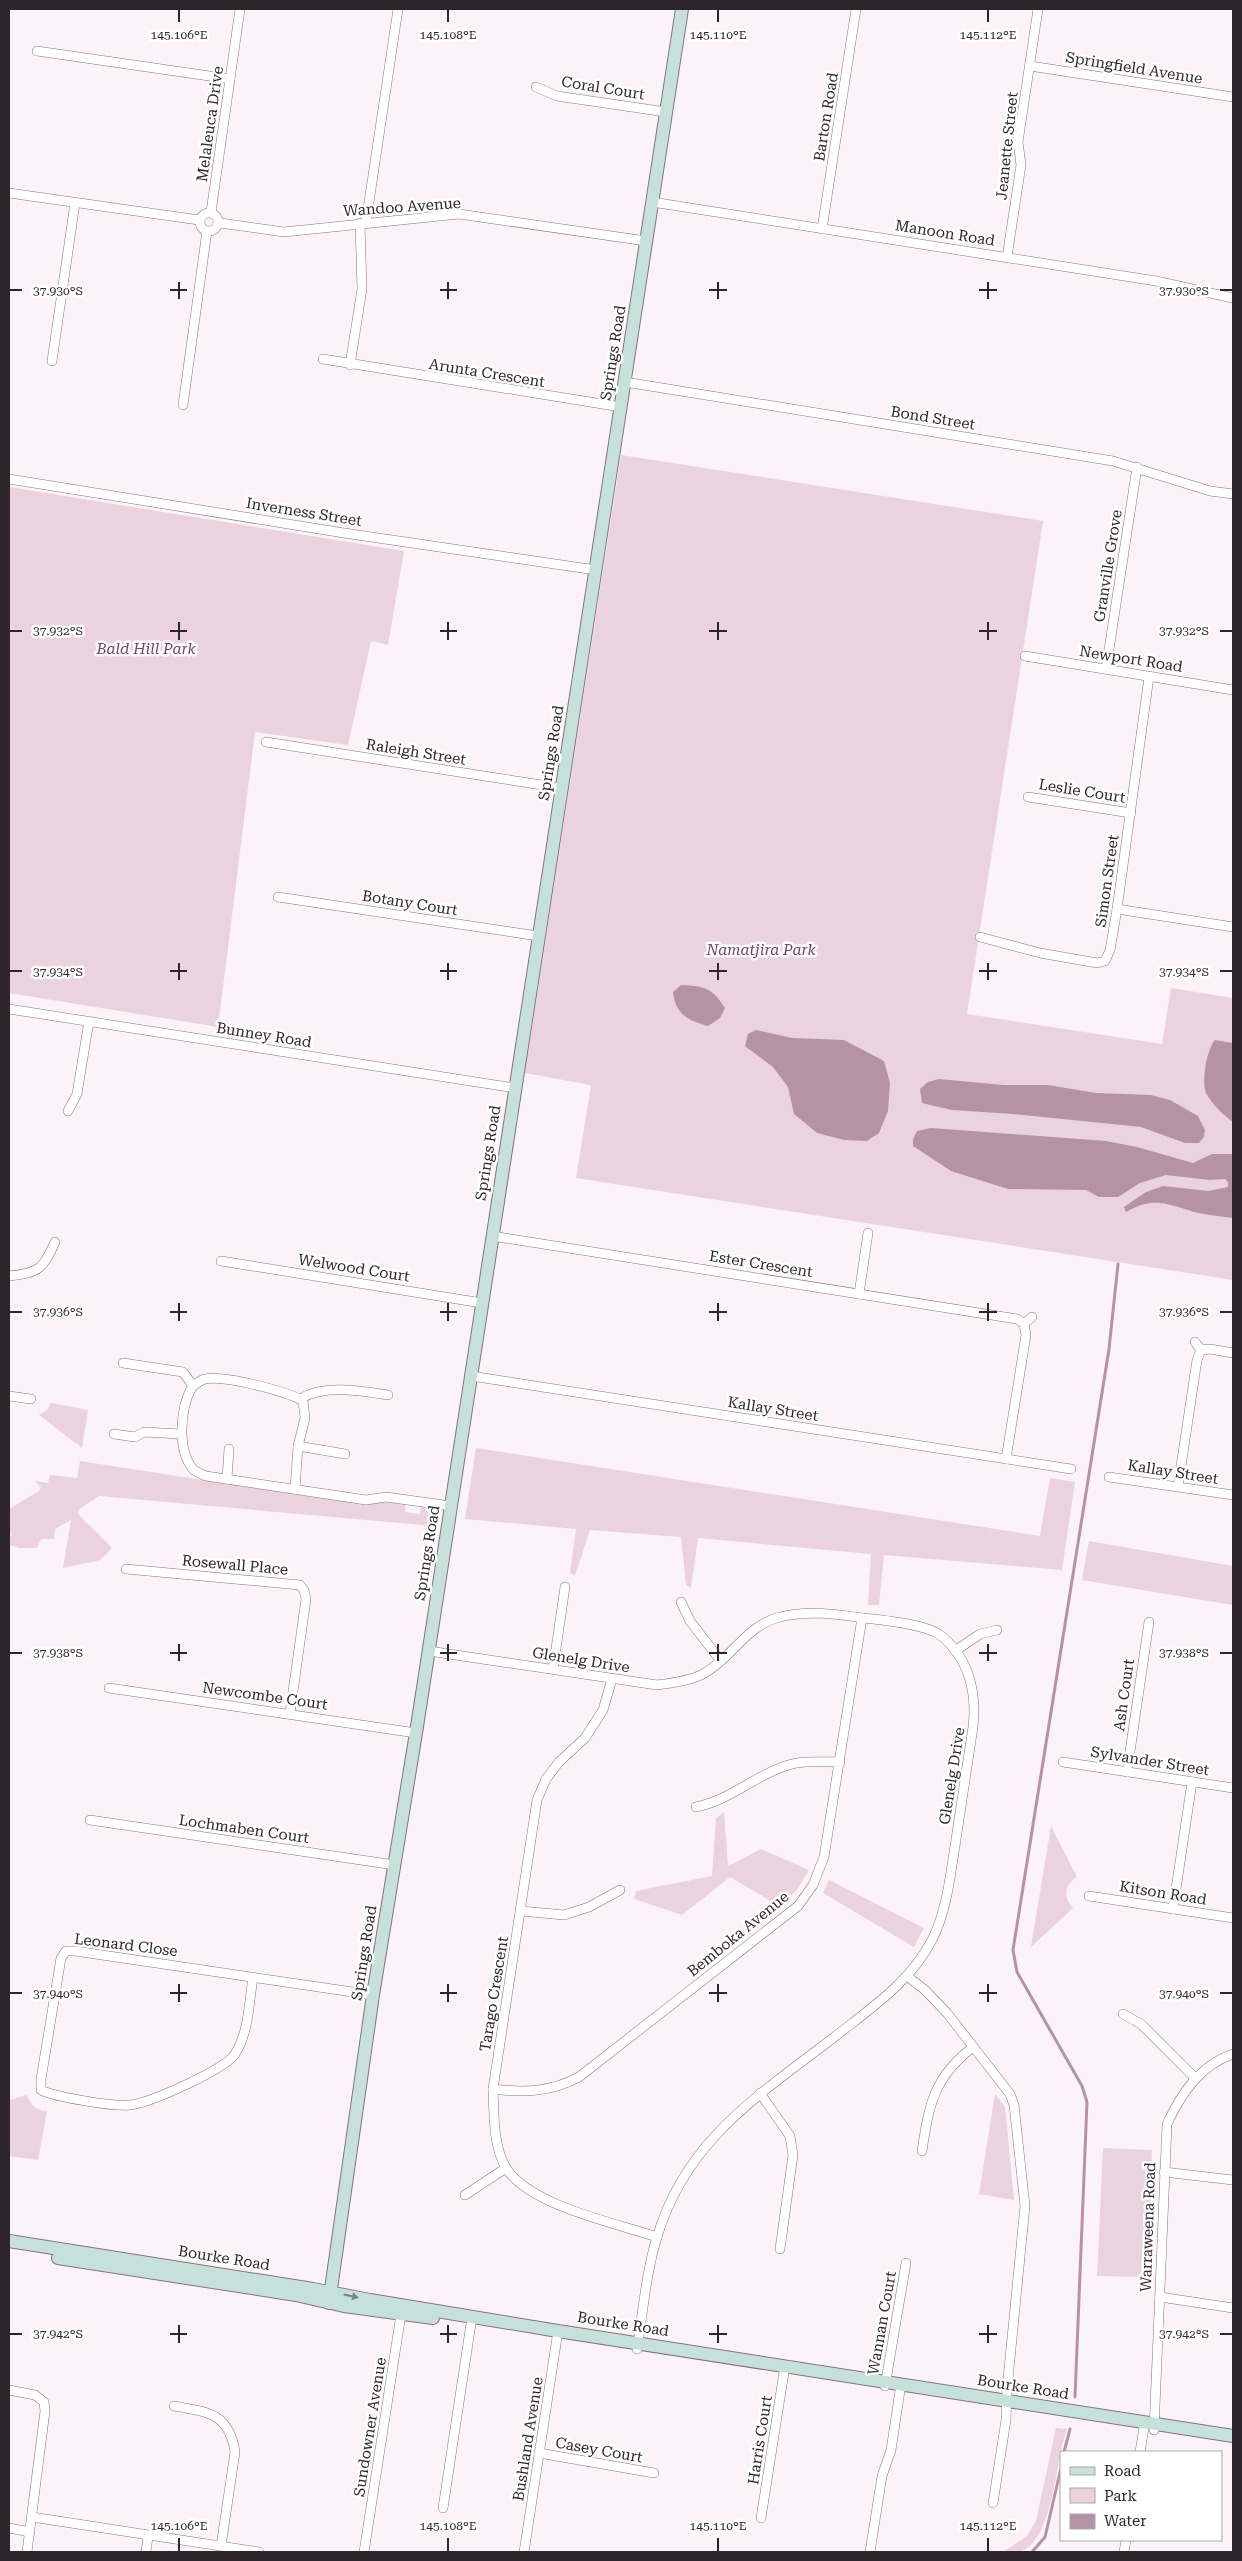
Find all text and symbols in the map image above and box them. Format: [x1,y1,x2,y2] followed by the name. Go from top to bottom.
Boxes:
[151,28,207,42] text: 145.106°E
[420,28,476,42] text: 145.108°E
[690,28,746,42] text: 145.110°E
[960,28,1016,42] text: 145.112°E
[1064,48,1204,88] street label: Springfield Avenue
[193,65,227,183] street label: Melaleuca Drive
[810,71,842,163] street label: Barton Road
[560,73,646,104] street label: Coral Court
[992,91,1022,201] street label: Jeanette Street
[343,194,461,220] street label: Wandoo Avenue
[894,216,997,250] street label: Manoon Road
[33,284,83,298] text: 37.930°S
[1159,284,1209,298] text: 37.930°S
[597,304,629,402] street label: Springs Road
[428,355,547,391] street label: Arunta Crescent
[889,402,977,434] street label: Bond Street
[245,494,364,530] street label: Inverness Street
[1090,509,1126,623] street label: Granville Grove
[33,624,83,638] text: 37.932°S
[1159,624,1209,638] text: 37.932°S
[95,640,196,658] park label: Bald Hill Park
[1078,642,1184,676] street label: Newport Road
[535,704,567,802] street label: Springs Road
[365,735,468,769] street label: Raleigh Street
[1037,775,1127,807] street label: Leslie Court
[1092,833,1122,929] street label: Simon Street
[361,887,459,920] street label: Botany Court
[705,941,816,959] park label: Namatjira Park
[33,965,83,979] text: 37.934°S
[1159,965,1209,979] text: 37.934°S
[215,1019,313,1051] street label: Bunney Road
[472,1104,504,1202] street label: Springs Road
[708,1247,814,1281] street label: Ester Crescent
[297,1250,411,1286] street label: Welwood Court
[33,1305,83,1319] text: 37.936°S
[1159,1305,1209,1319] text: 37.936°S
[726,1393,820,1425] street label: Kallay Street
[1126,1456,1220,1488] street label: Kallay Street
[411,1504,443,1602] street label: Springs Road
[181,1551,289,1579] street label: Rosewall Place
[531,1643,631,1677] street label: Glenelg Drive
[33,1646,83,1660] text: 37.938°S
[1159,1646,1209,1660] text: 37.938°S
[1110,1657,1138,1732] street label: Ash Court
[201,1678,329,1714] street label: Newcombe Court
[935,1726,969,1826] street label: Glenelg Drive
[1089,1743,1211,1779] street label: Sylvander Street
[178,1811,311,1847] street label: Lochmaben Court
[1118,1877,1208,1909] street label: Kitson Road
[684,1888,792,1980] street label: Bemboka Avenue
[348,1904,380,2002] street label: Springs Road
[73,1930,179,1960] street label: Leonard Close
[476,1935,512,2053] street label: Tarago Crescent
[33,1987,83,2001] text: 37.940°S
[1159,1987,1209,2001] text: 37.940°S
[1137,2161,1159,2292] street label: Warraweena Road
[177,2242,272,2274] street label: Bourke Road
[864,2269,900,2376] street label: Wannan Court
[343,2292,358,2300] one-way arrow
[576,2308,671,2340] street label: Bourke Road
[33,2327,83,2341] text: 37.942°S
[1159,2327,1209,2341] text: 37.942°S
[350,2356,390,2498] street label: Sundowner Avenue
[976,2371,1071,2403] street label: Bourke Road
[509,2376,547,2502] street label: Bushland Avenue
[744,2394,776,2486] street label: Harris Court
[554,2433,644,2467] street label: Casey Court
[1060,2451,1222,2541] legend
[1104,2462,1141,2480] text: Road
[1104,2487,1138,2505] text: Park
[1104,2512,1146,2530] text: Water
[151,2519,207,2533] text: 145.106°E
[420,2519,476,2533] text: 145.108°E
[690,2519,746,2533] text: 145.110°E
[960,2519,1016,2533] text: 145.112°E

